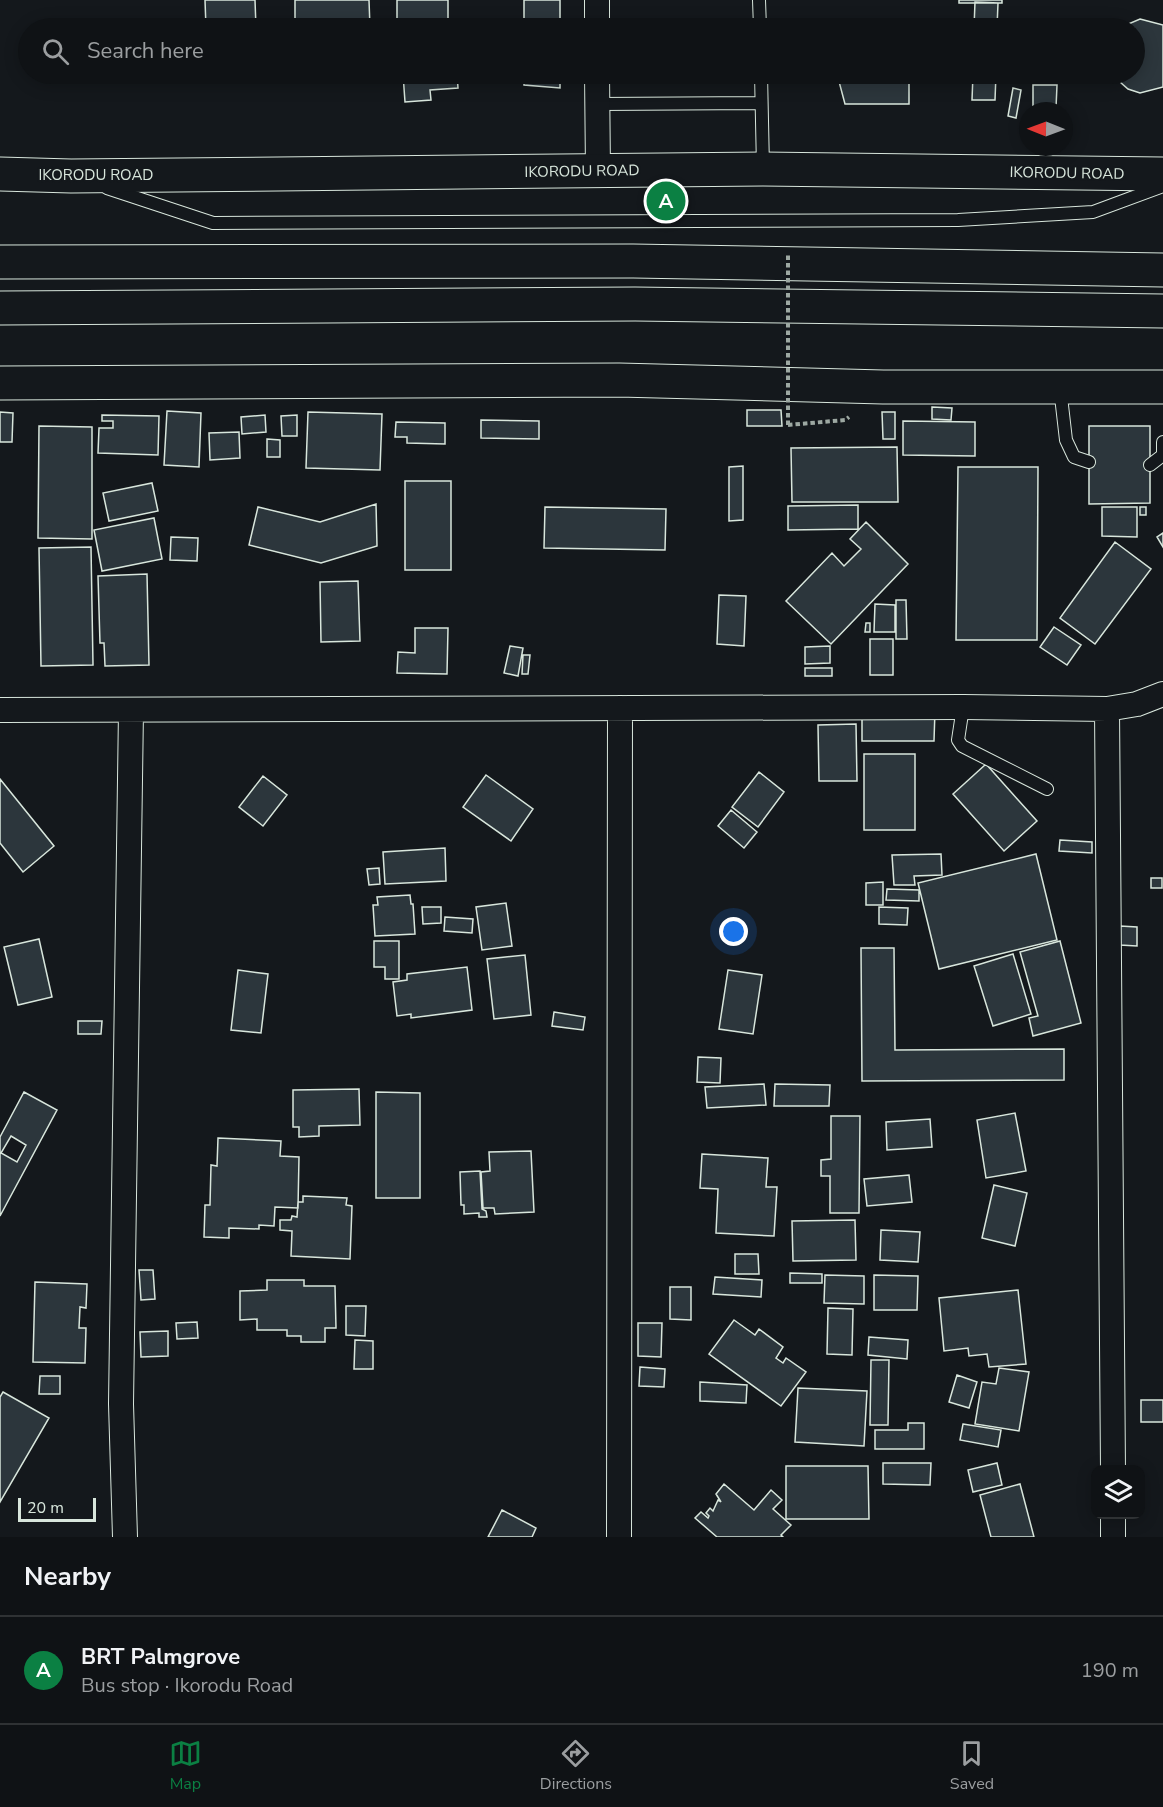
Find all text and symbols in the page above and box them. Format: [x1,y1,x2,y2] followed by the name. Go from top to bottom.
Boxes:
[18,18,1145,84] search box
[39,35,72,68] icon: search
[87,36,204,66] text: Search here
[1019,102,1073,156] north arrow
[524,160,640,182] street label: IKORODU ROAD
[1009,162,1125,184] street label: IKORODU ROAD
[39,165,154,185] street label: IKORODU ROAD
[646,178,686,224] pin: A
[719,917,748,946] your location
[1091,1465,1145,1519] map controls
[1091,1465,1145,1519] button: layers
[18,1495,96,1522] scale bar
[27,1497,64,1519] text: 20 m
[24,1559,111,1594] text: Nearby
[81,1642,240,1672] text: BRT Palmgrove
[36,1657,51,1684] text: A
[1081,1657,1139,1684] text: 190 m
[81,1672,293,1699] text: Bus stop · Ikorodu Road
[169,1737,202,1795] tab: Map
[540,1737,612,1795] tab: Directions
[950,1737,994,1795] tab: Saved

